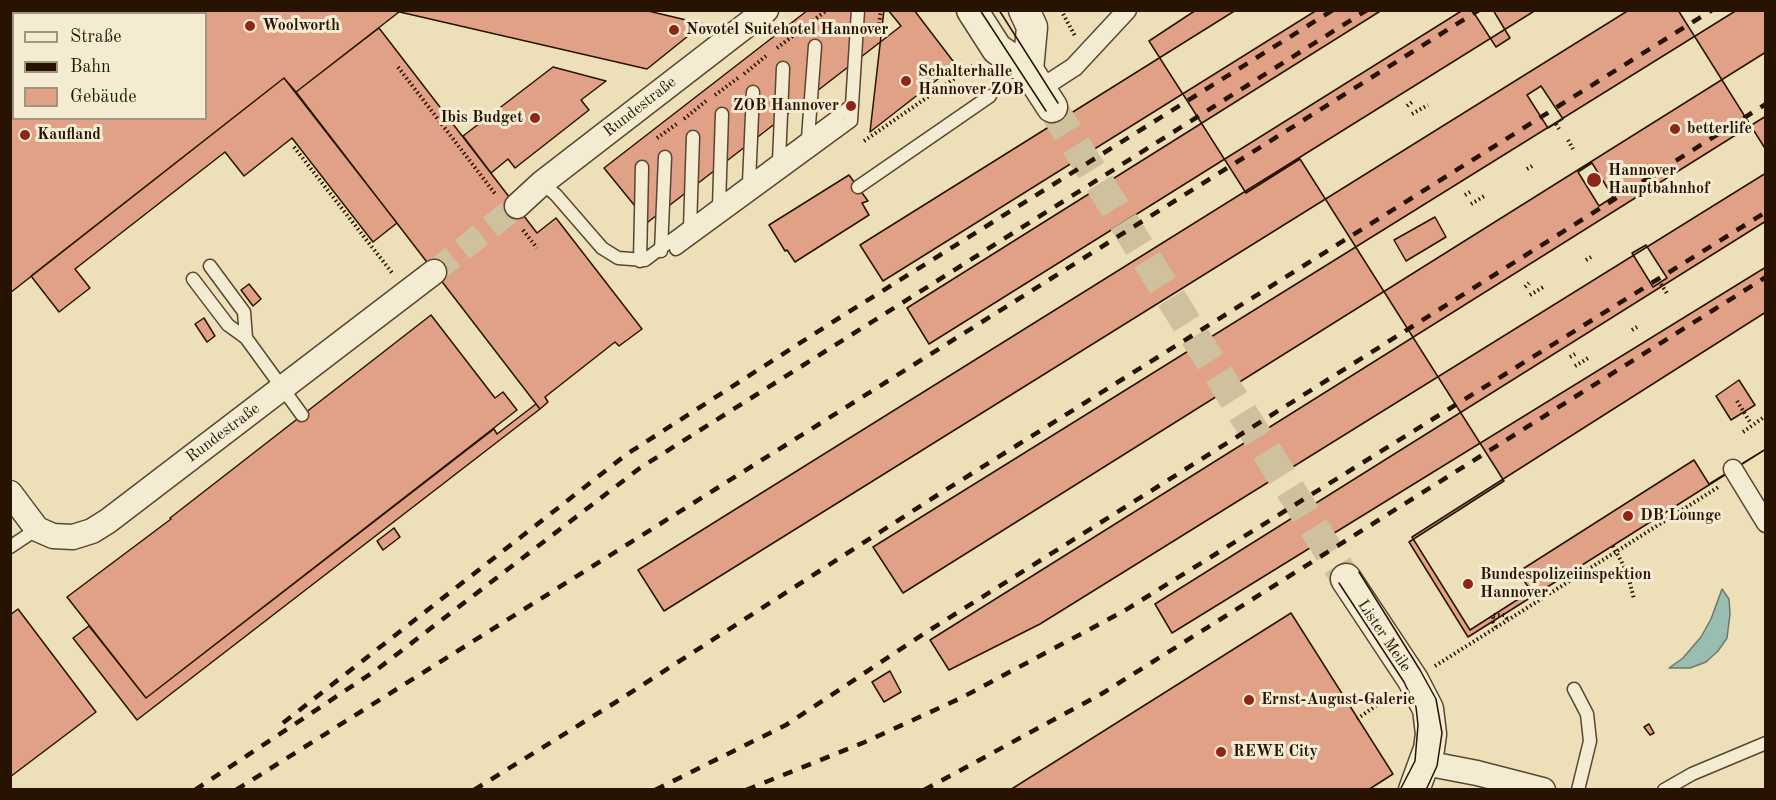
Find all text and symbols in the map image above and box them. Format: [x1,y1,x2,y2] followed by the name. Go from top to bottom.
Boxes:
[12,12,207,120] legend
[262,16,340,36] place label: Woolworth
[243,19,257,33] marker: Woolworth
[686,20,889,40] place label: Novotel Suitehotel Hannover
[667,23,681,37] marker: Novotel Suitehotel Hannover
[70,28,121,46] text: Straße
[70,58,111,76] text: Bahn
[918,62,1024,100] place label: Schalterhalle Hannover ZOB
[600,73,680,141] street label: Rundestraße
[899,74,913,88] marker: Schalterhalle Hannover ZOB
[70,88,137,106] text: Gebäude
[733,96,839,116] place label: ZOB Hannover
[844,99,858,113] marker: ZOB Hannover
[440,108,523,128] place label: Ibis Budget
[528,111,542,125] marker: Ibis Budget
[1687,119,1752,139] place label: betterlife
[1668,122,1682,136] marker: betterlife
[37,125,101,145] place label: Kaufland
[18,128,32,142] marker: Kaufland
[1608,161,1710,199] place label: Hannover Hauptbahnhof
[1585,171,1603,189] marker: Hannover Hauptbahnhof
[182,399,264,467] street label: Rundestraße
[1640,506,1721,526] place label: DB Lounge
[1621,509,1635,523] marker: DB Lounge
[1480,565,1651,603] place label: Bundespolizeiinspektion Hannover
[1461,577,1475,591] marker: Bundespolizeiinspektion Hannover
[1353,596,1415,676] street label: Lister Meile
[1261,690,1415,710] place label: Ernst-August-Galerie
[1242,693,1256,707] marker: Ernst-August-Galerie
[1233,742,1318,762] place label: REWE City
[1214,745,1228,759] marker: REWE City

